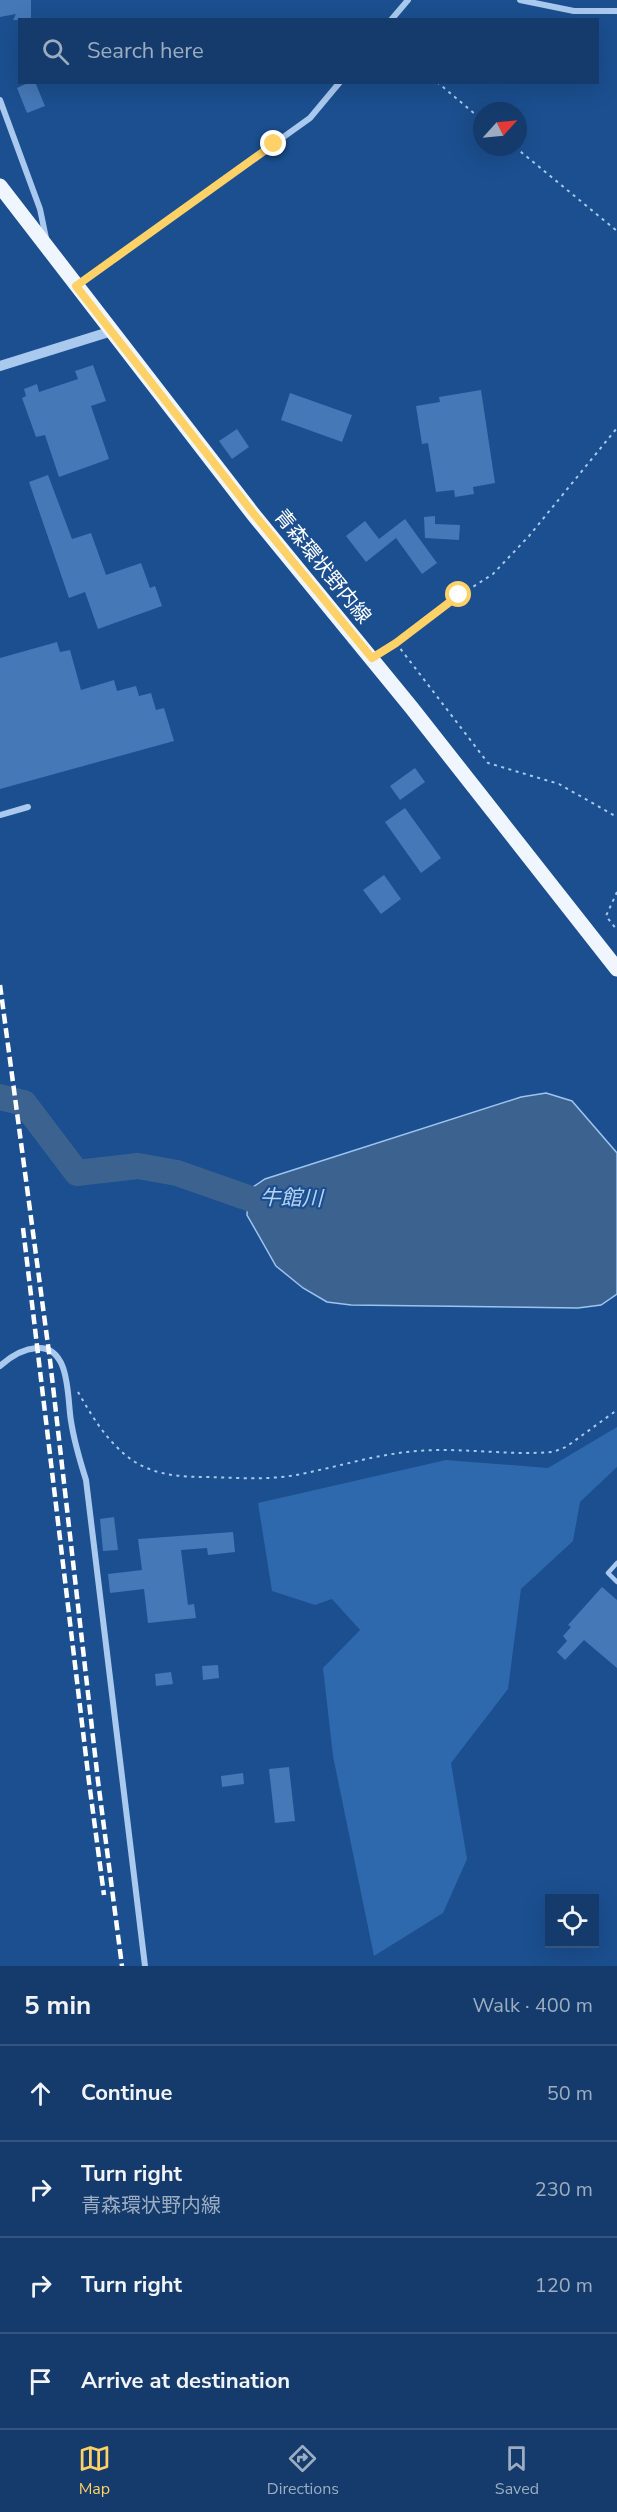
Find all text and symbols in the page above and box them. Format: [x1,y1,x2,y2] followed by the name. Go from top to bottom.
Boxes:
[18,18,599,84] search box
[39,35,72,68] icon: search
[87,36,204,66] text: Search here
[473,102,527,156] north arrow
[260,130,286,156] route end
[268,503,377,629] street label: 青森環状野内線
[445,581,471,607] route start
[259,1183,325,1213] water label: 牛館川
[545,1894,599,1948] map controls
[545,1894,599,1948] button: locate
[24,1988,91,2023] text: 5 min
[473,1992,593,2019] text: Walk · 400 m
[24,2077,57,2110] icon: ahead
[81,2078,172,2108] text: Continue
[547,2080,593,2107] text: 50 m
[81,2159,182,2189] text: Turn right
[24,2173,57,2206] icon: right
[535,2176,593,2203] text: 230 m
[81,2192,221,2219] text: 青森環状野内線
[24,2269,57,2302] icon: right
[81,2270,182,2300] text: Turn right
[535,2272,593,2299] text: 120 m
[24,2365,57,2398] icon: arrive
[81,2366,290,2396] text: Arrive at destination
[78,2442,111,2500] tab: Map
[267,2442,339,2500] tab: Directions
[495,2442,539,2500] tab: Saved

